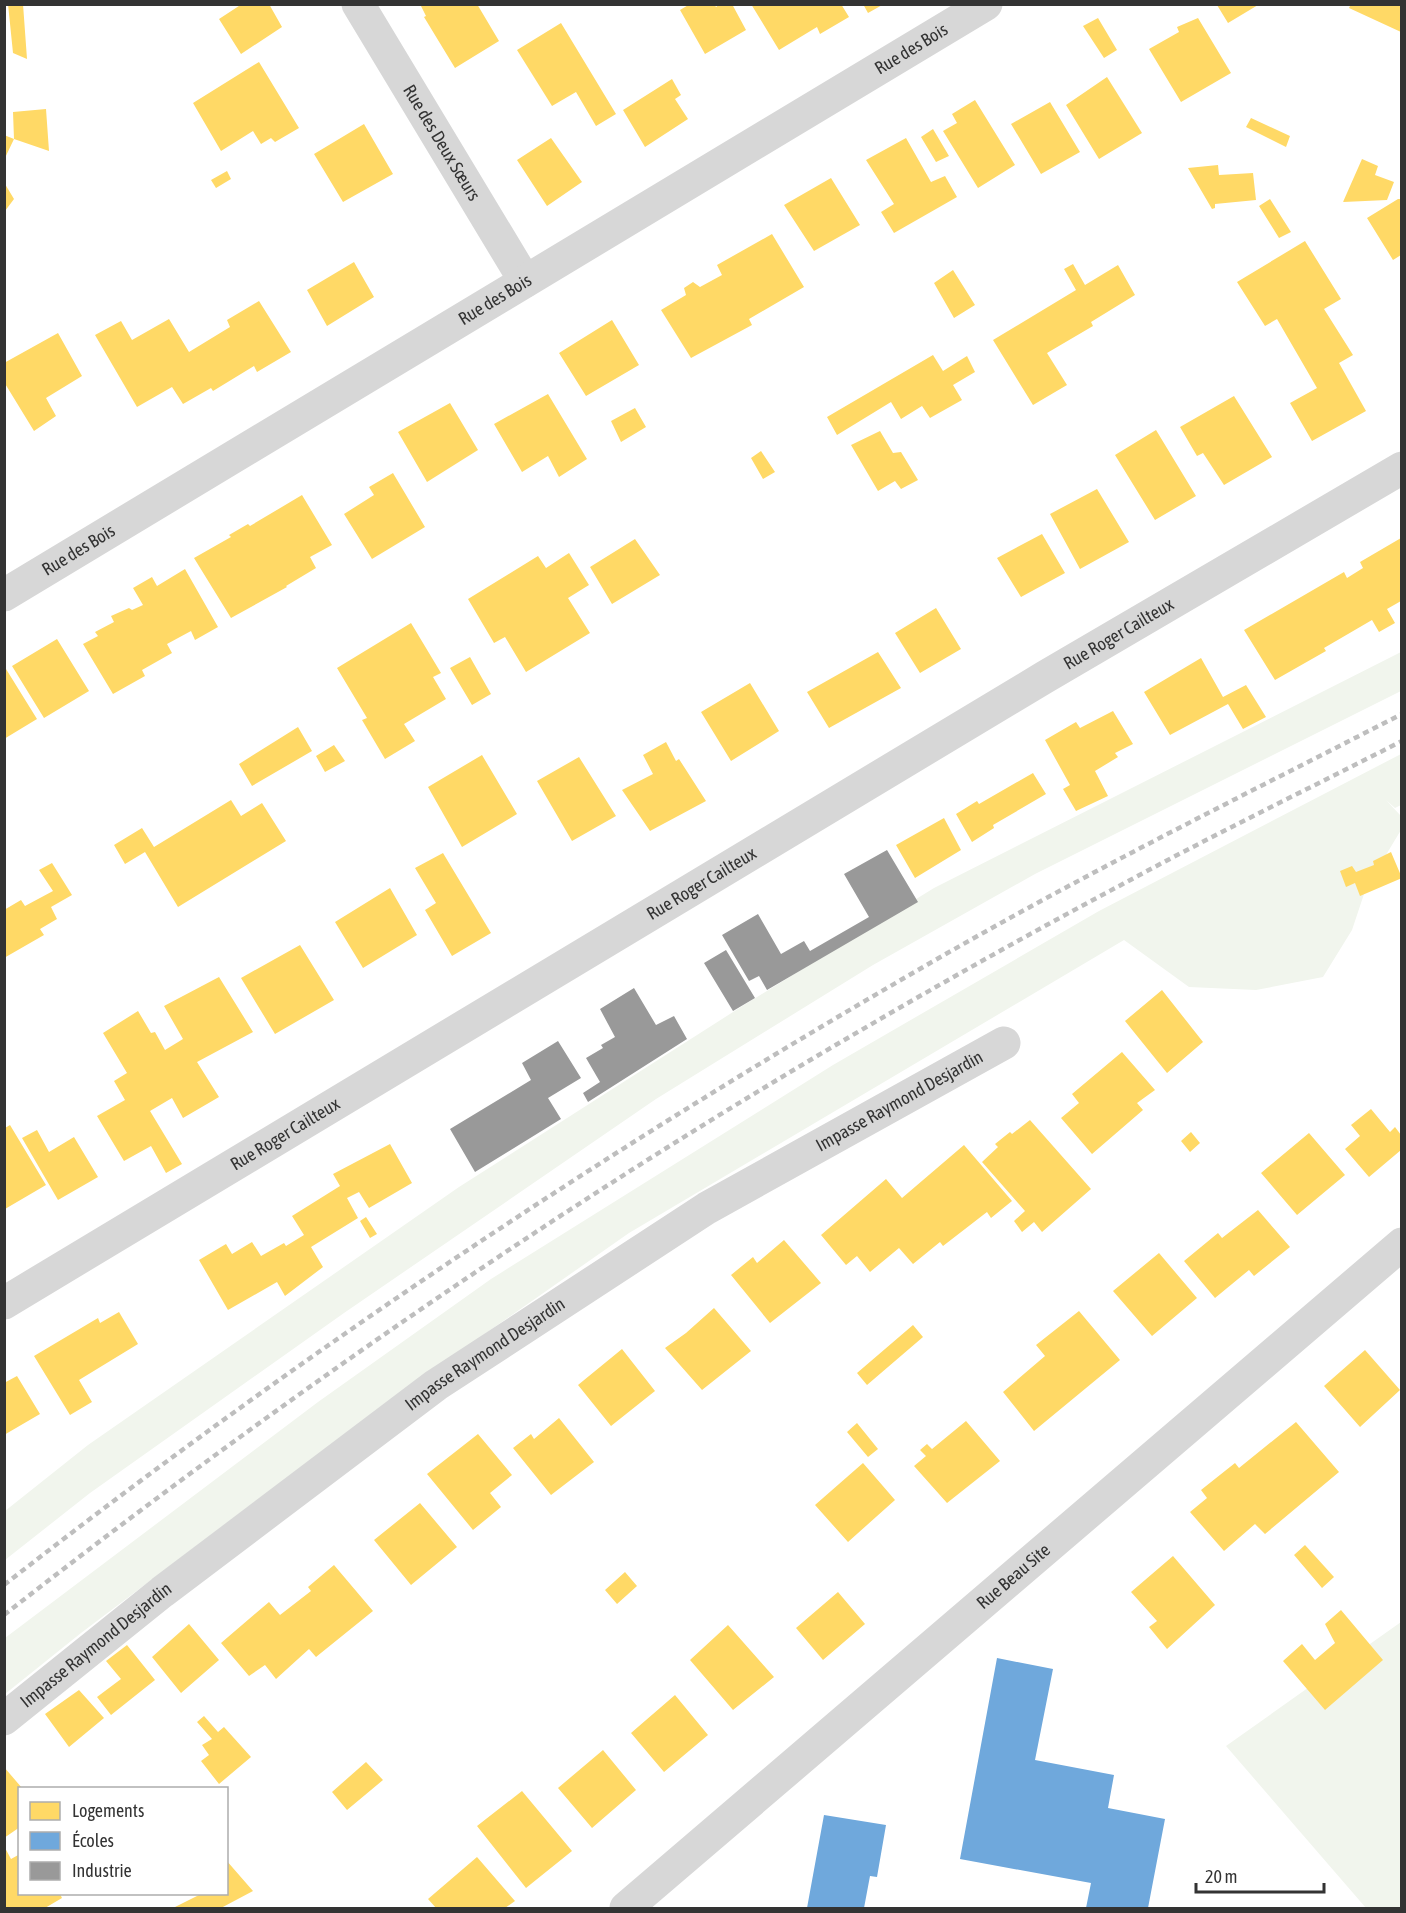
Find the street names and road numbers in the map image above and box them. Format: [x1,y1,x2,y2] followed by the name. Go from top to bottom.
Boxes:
[871,19,951,78] street label: Rue des Bois
[399,81,485,204] street label: Rue des Deux Sœurs
[454,269,535,329] street label: Rue des Bois
[38,520,119,580] street label: Rue des Bois
[1060,593,1177,674] street label: Rue Roger Cailteux
[643,842,760,924] street label: Rue Roger Cailteux
[812,1046,986,1155] street label: Impasse Raymond Desjardin
[226,1093,343,1174] street label: Rue Roger Cailteux
[401,1293,569,1415] street label: Impasse Raymond Desjardin
[972,1539,1054,1613] street label: Rue Beau Site
[16,1578,175,1712] street label: Impasse Raymond Desjardin

